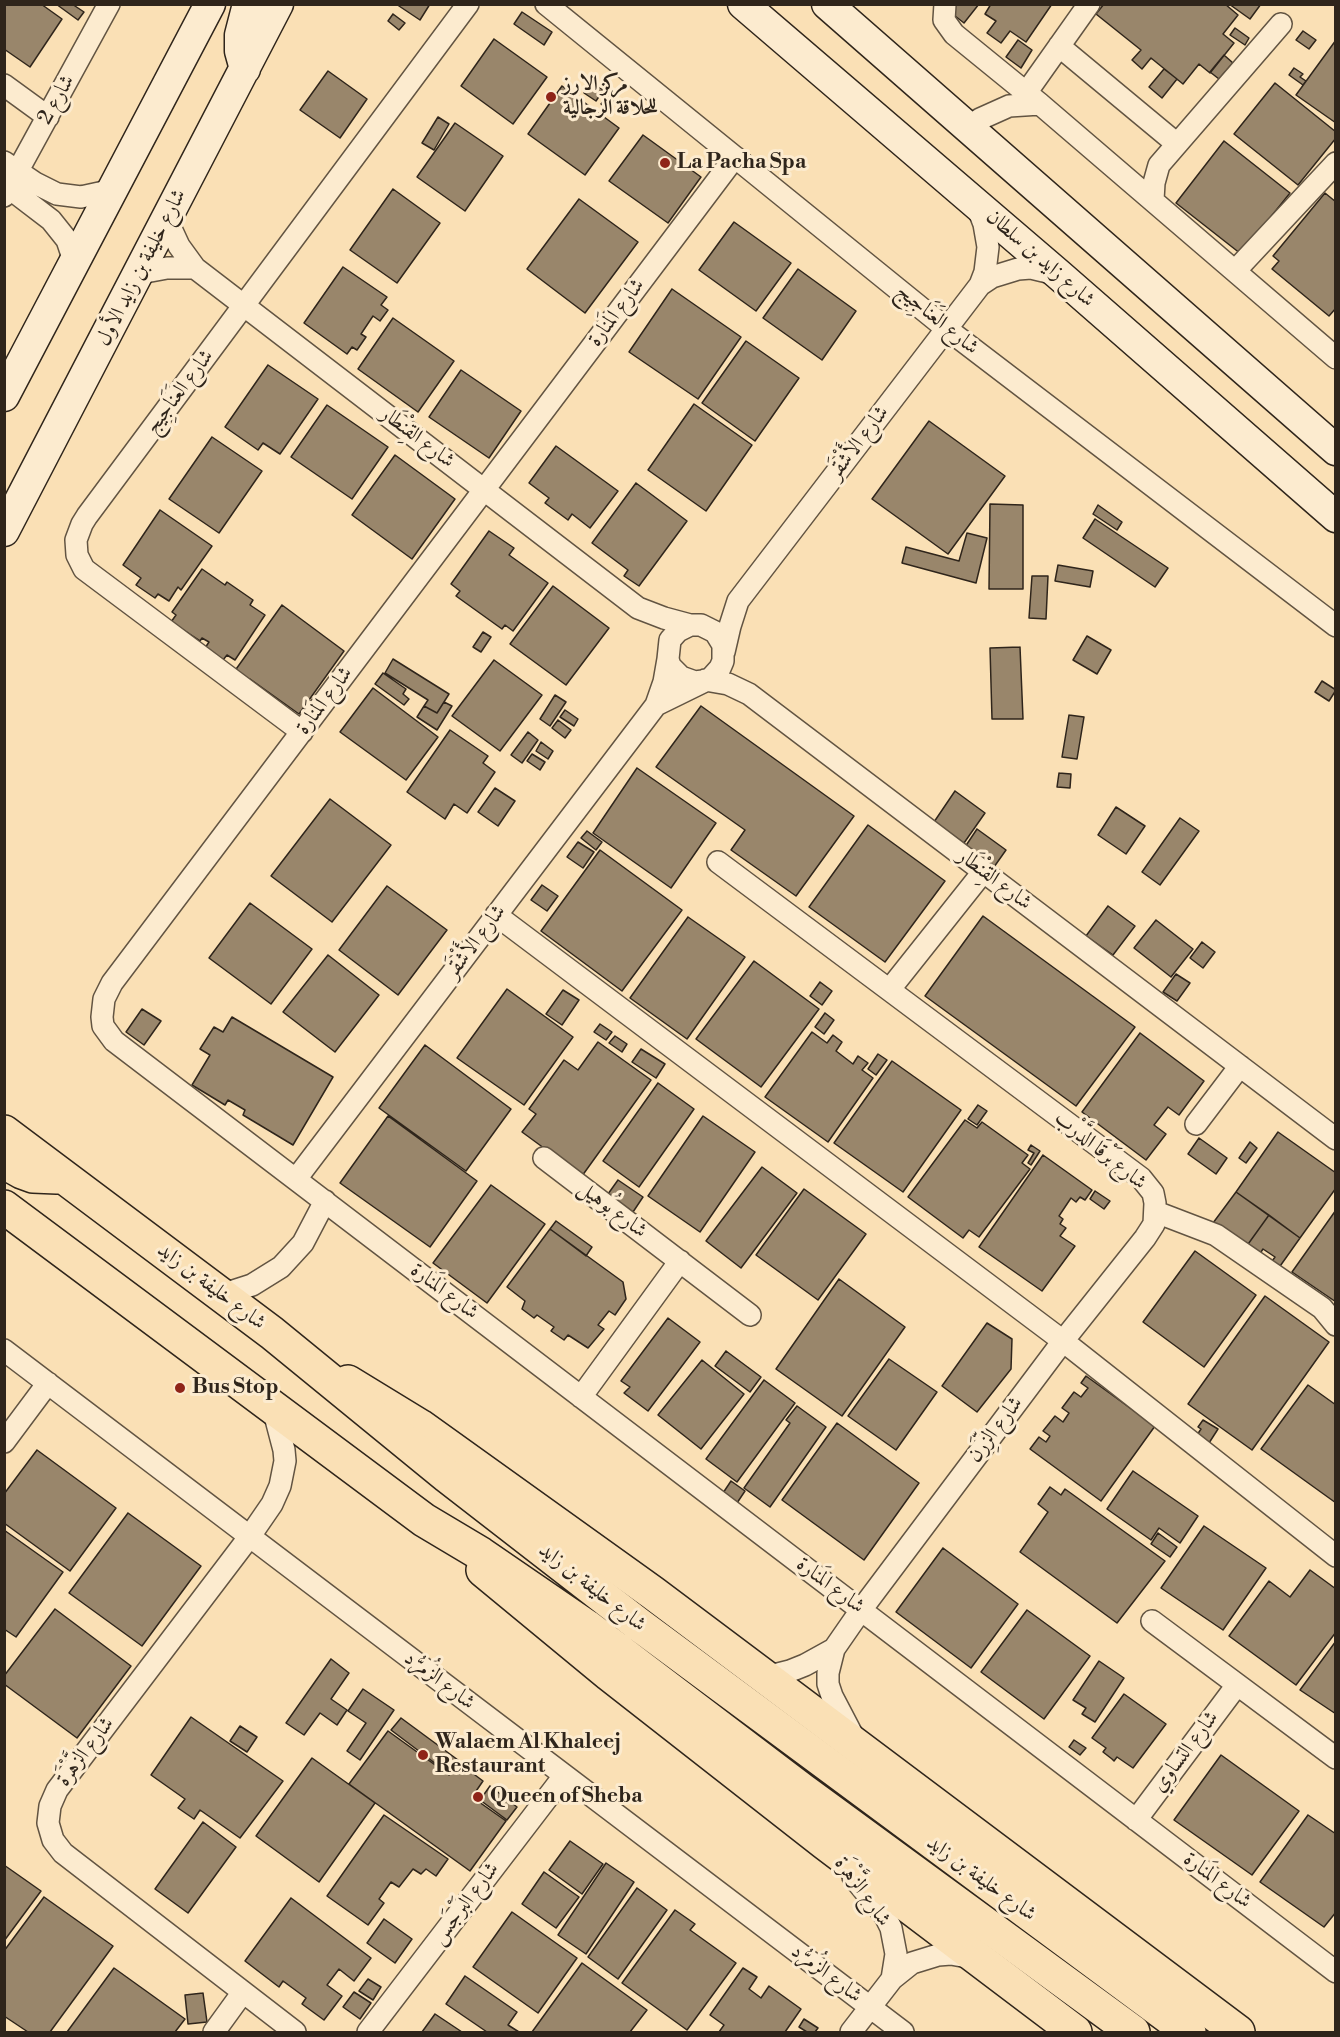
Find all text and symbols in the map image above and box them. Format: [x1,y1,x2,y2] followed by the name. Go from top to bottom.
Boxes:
[33,71,81,129] street label: شارع 2
[563,72,658,122] place label: مركز الارز للحلاقة الرجالية
[544,90,558,104] marker: مركز الارز للحلاقة الرجالية
[677,150,806,176] place label: La Pacha Spa
[658,156,672,170] marker: La Pacha Spa
[91,185,193,351] street label: شارع خليفة بن زايد الأول
[980,205,1100,313] street label: شارع زايد بن سلطان
[583,274,651,352] street label: شارع المَنارة
[891,279,983,361] street label: شارع العَنَاجِيج
[140,345,220,439] street label: شارع العَنَاجِيج
[823,401,895,485] street label: شارع الأَشْقَر
[375,402,459,474] street label: شارع القِنْطَار
[291,662,359,740] street label: شارع المَنارة
[952,844,1036,916] street label: شارع القِنْطَار
[440,900,512,984] street label: شارع الأَشْقَر
[1049,1106,1151,1196] street label: شارع بَرْقَا الدَّرْب
[572,1176,652,1244] street label: شارع بُوهيل
[152,1238,270,1336] street label: شارع خليفة بن زايد
[405,1258,483,1326] street label: شارع المَنارة
[192,1375,279,1401] place label: Bus Stop
[173,1381,187,1395] marker: Bus Stop
[963,1392,1029,1468] street label: شارع الزِّرَن
[533,1538,651,1638] street label: شارع خليفة بن زايد
[791,1552,869,1620] street label: شارع المَنارة
[398,1646,480,1716] street label: شارع الزُمرُّد
[1147,1706,1225,1798] street label: شارع التساوي
[52,1712,120,1792] street label: شارع الزَّهْرَة
[435,1730,621,1780] place label: Walaem Al Khaleej Restaurant
[416,1748,430,1762] marker: Walaem Al Khaleej Restaurant
[490,1784,643,1810] place label: Queen of Sheba
[471,1790,485,1804] marker: Queen of Sheba
[921,1831,1041,1927] street label: شارع خليفة بن زايد
[1178,1847,1256,1915] street label: شارع المَنارة
[828,1852,896,1932] street label: شارع الزَّهْرَة
[427,1858,505,1950] street label: شارع البَرْجَس
[785,1939,867,2009] street label: شارع الزُمرُّد

